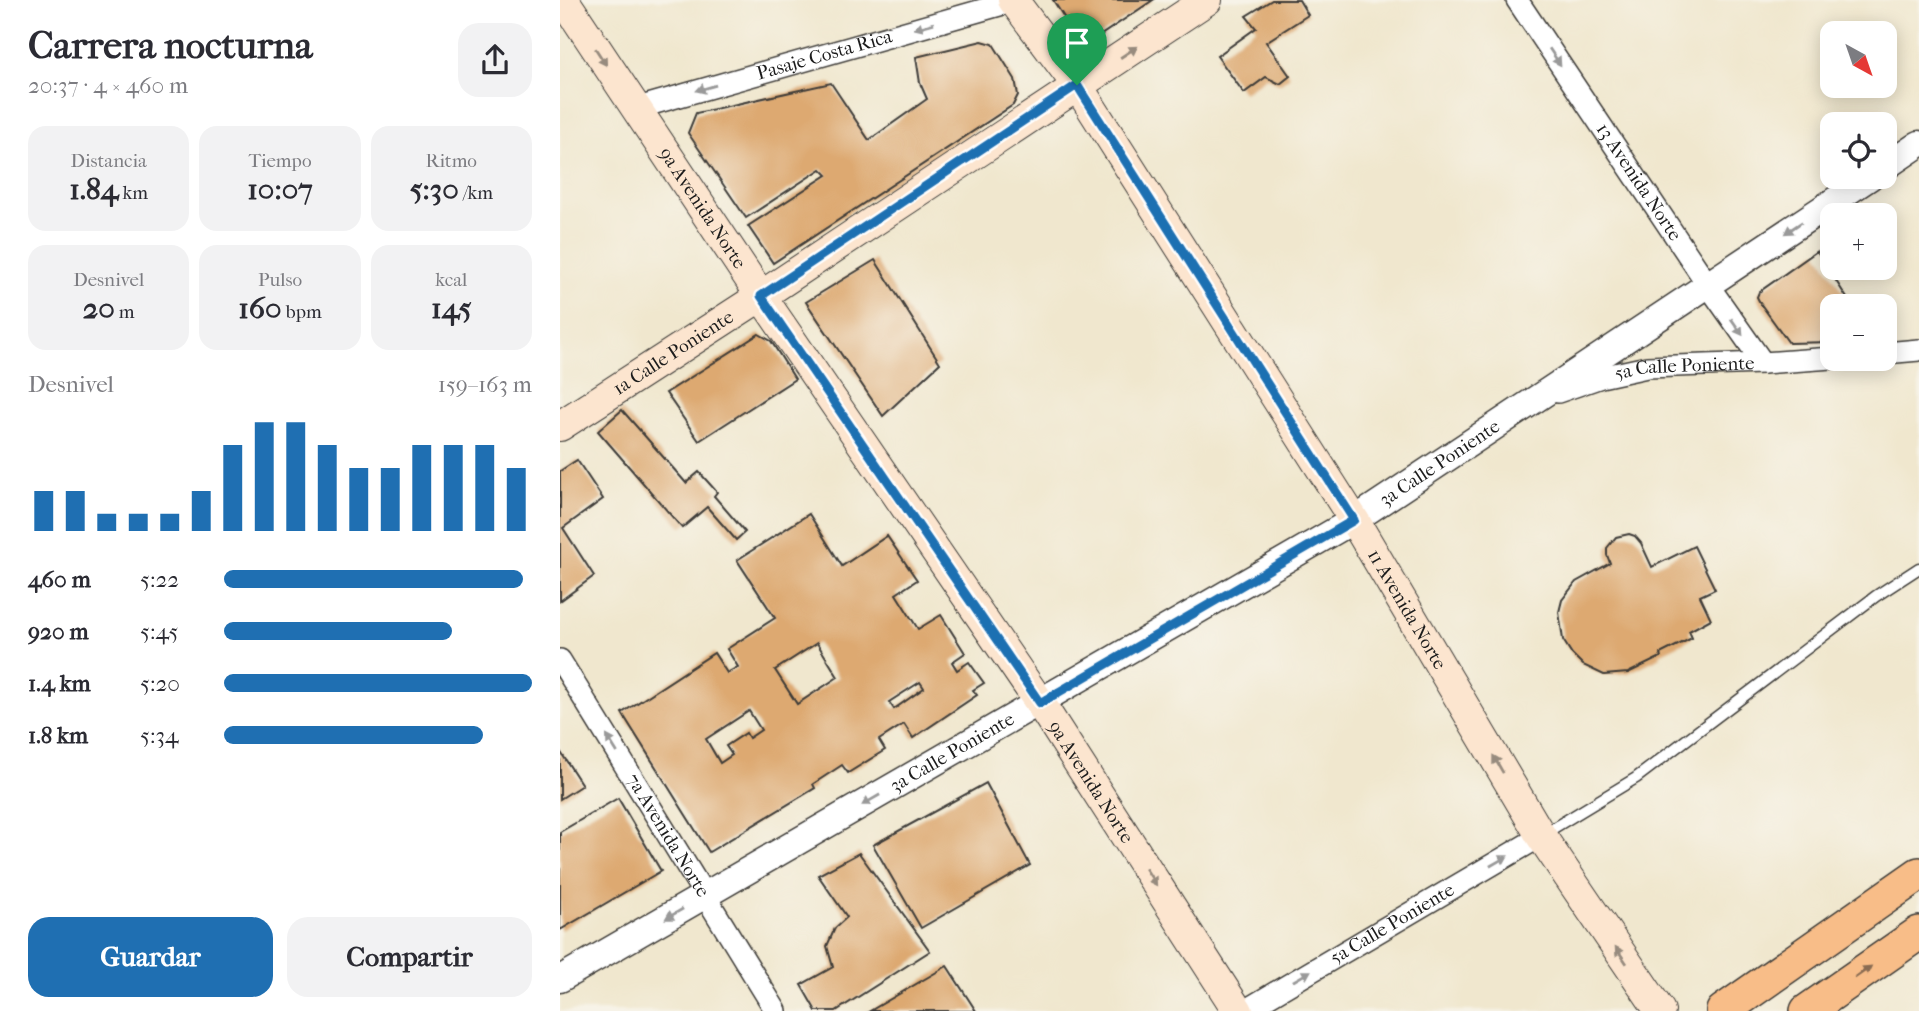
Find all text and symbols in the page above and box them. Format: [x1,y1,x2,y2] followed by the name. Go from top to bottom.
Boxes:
[1047,13,1107,85] pin
[1820,21,1897,98] north arrow
[1820,21,1897,371] map controls
[914,22,935,32] one-way arrow
[28,23,313,68] text: Carrera nocturna
[458,23,532,97] button: share
[1058,24,1096,62] icon: arrive
[754,25,895,85] street label: Pasaje Costa Rica
[1119,45,1138,58] one-way arrow
[1549,47,1562,67] one-way arrow
[594,48,608,66] one-way arrow
[28,72,188,99] text: 20:37 · 4 × 460 m
[695,84,716,94] one-way arrow
[1820,112,1897,189] button: locate
[1592,119,1686,245] street label: 13 Avenida Norte
[654,143,751,273] street label: 9a Avenida Norte
[70,150,147,172] text: Distancia
[248,150,312,172] text: Tiempo
[426,150,477,172] text: Ritmo
[69,172,118,207] text: 1.84
[247,172,313,207] text: 10:07
[410,172,459,207] text: 5:30
[118,182,148,204] text: km
[459,182,493,204] text: /km
[1820,203,1897,280] button: +
[1783,222,1803,235] one-way arrow
[73,269,144,291] text: Desnivel
[258,269,302,291] text: Pulso
[435,269,467,291] text: kcal
[83,291,115,326] text: 20
[238,291,282,326] text: 160
[431,291,472,326] text: 145
[1820,294,1897,371] button: −
[115,301,135,323] text: m
[282,301,322,323] text: bpm
[609,306,738,400] street label: 1a Calle Poniente
[1730,318,1744,336] one-way arrow
[1613,352,1755,385] street label: 5a Calle Poniente
[28,371,114,398] text: Desnivel
[438,371,532,398] text: 159–163 m
[1375,415,1504,511] street label: 3a Calle Poniente
[1363,545,1451,673] street label: 11 Avenida Norte
[28,566,91,593] text: 460 m
[140,566,179,593] text: 5:22
[28,618,89,645] text: 920 m
[140,618,178,645] text: 5:45
[28,670,91,697] text: 1.4 km
[140,670,180,697] text: 5:20
[886,708,1018,797] street label: 3a Calle Poniente
[1043,717,1138,847] street label: 9a Avenida Norte
[28,722,88,749] text: 1.8 km
[140,722,179,749] text: 5:34
[605,734,618,754] one-way arrow
[1492,754,1504,773] one-way arrow
[622,770,714,901] street label: 7a Avenida Norte
[862,794,881,806] one-way arrow
[1489,855,1508,867] one-way arrow
[1145,867,1158,886] one-way arrow
[1326,879,1458,969] street label: 5a Calle Poniente
[665,908,684,920] one-way arrow
[28,917,273,997] button: Guardar
[287,917,532,997] button: Compartir
[1615,945,1628,965] one-way arrow
[1854,965,1872,979] one-way arrow
[1293,970,1312,983] one-way arrow

